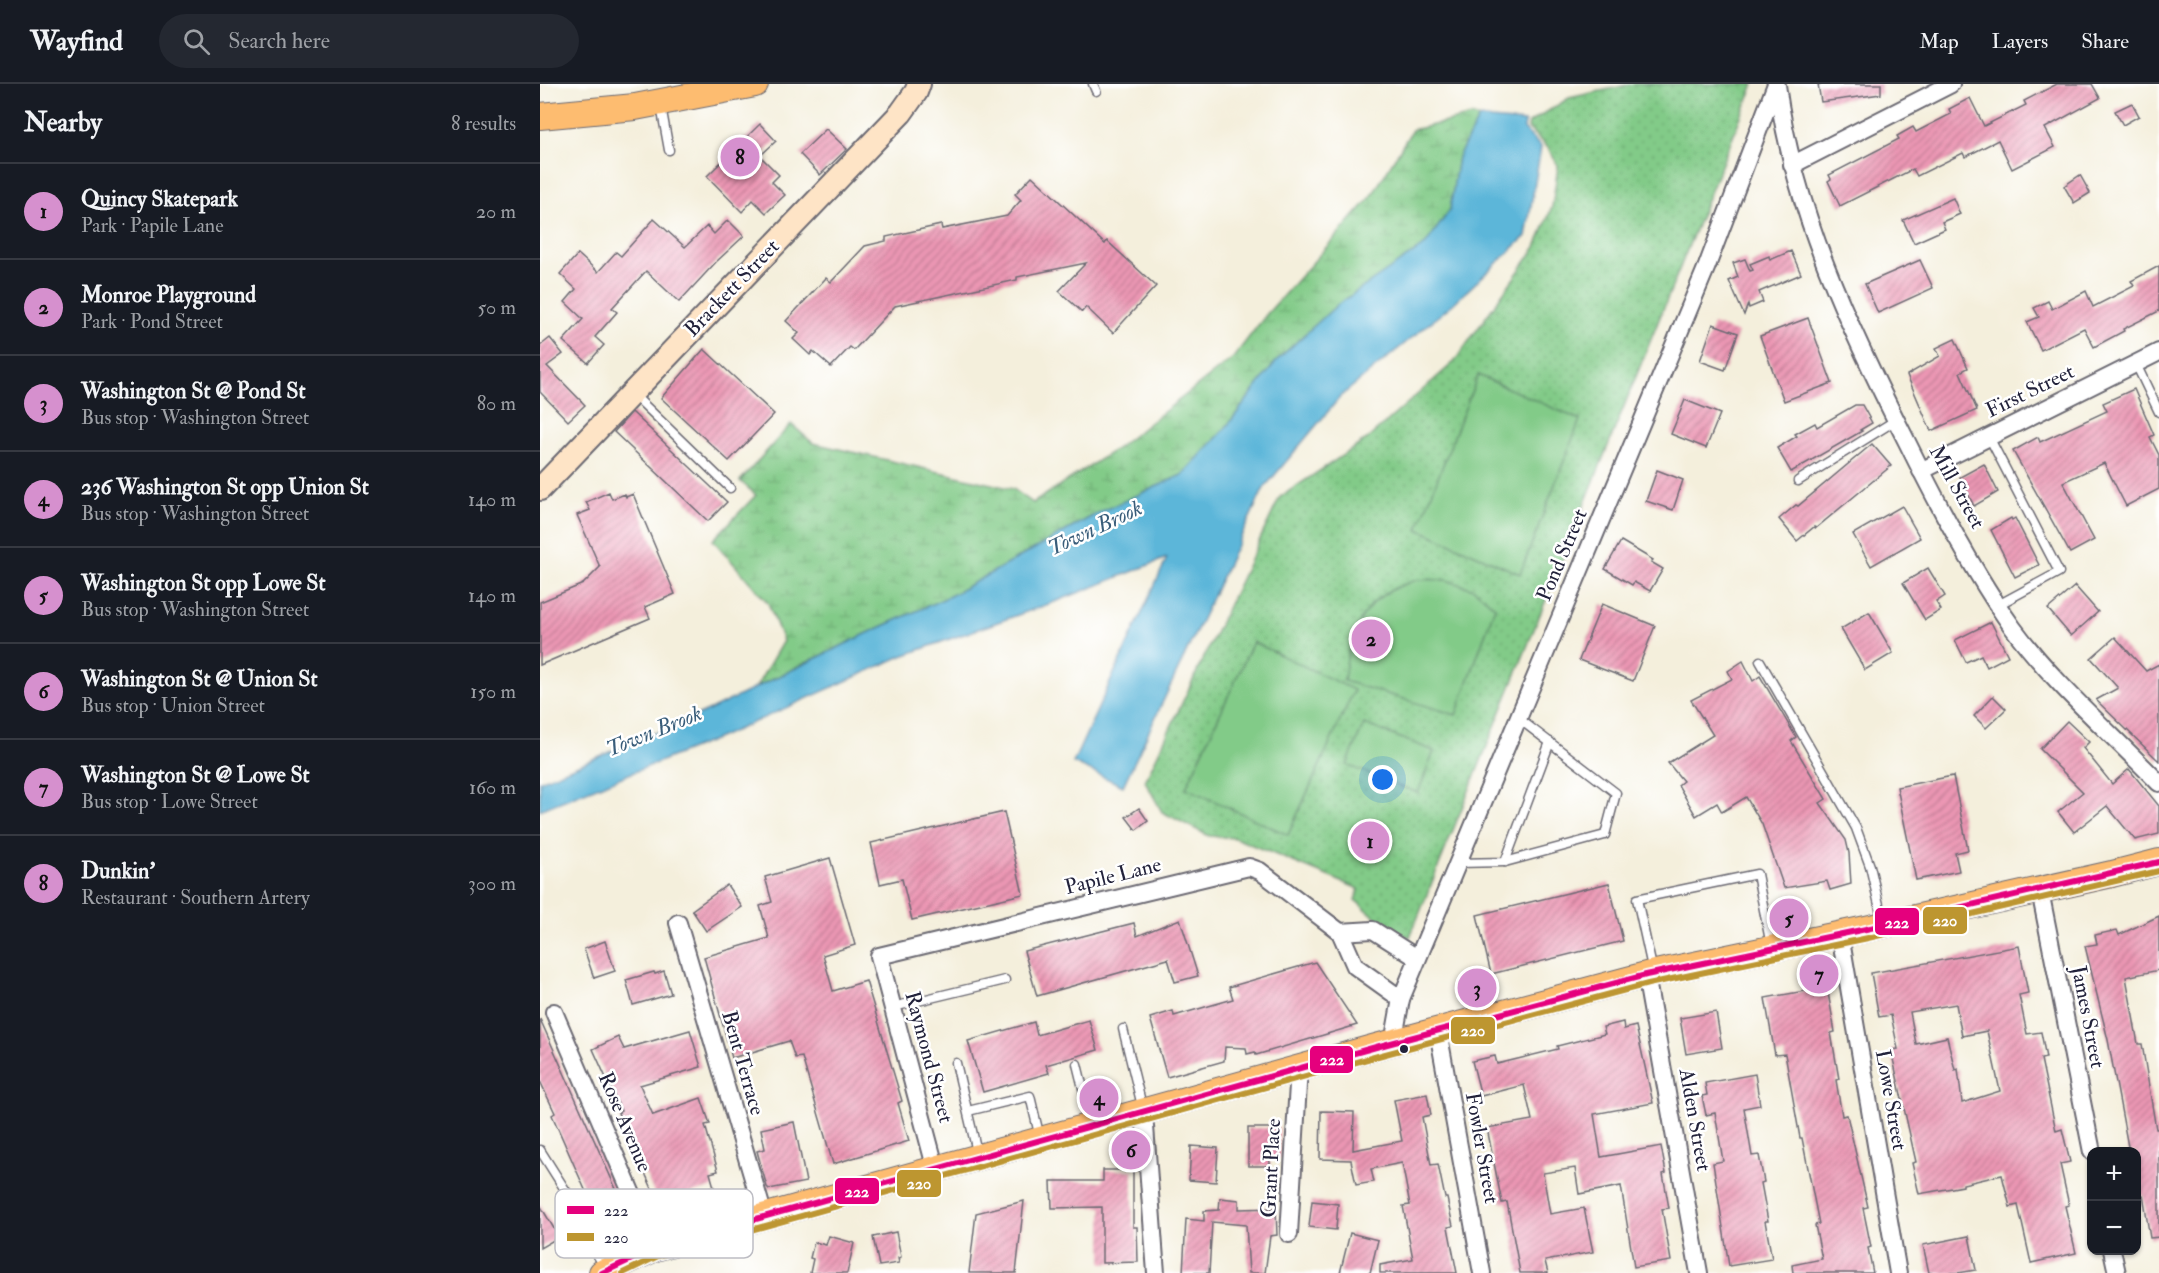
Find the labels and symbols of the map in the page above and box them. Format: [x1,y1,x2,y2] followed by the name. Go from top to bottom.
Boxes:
[720,134,760,180] pin: 8
[679,233,786,343] street label: Brackett Street
[1981,358,2079,424] street label: First Street
[1923,440,1991,534] street label: Mill Street
[1043,494,1147,562] water label: Town Brook
[1530,504,1594,605] street label: Pond Street
[1352,616,1390,662] pin: 2
[602,699,706,763] water label: Town Brook
[1368,765,1397,794] your location
[1350,818,1390,864] pin: 1
[1062,851,1164,901] street label: Papile Lane
[1770,896,1808,940] pin: 5
[1922,906,1968,935] line badge: 220
[1874,907,1920,936] line badge: 222
[1933,911,1957,931] text: 220
[1885,913,1909,933] text: 222
[1800,952,1838,996] pin: 7
[2065,962,2111,1071] street label: James Street
[1458,966,1496,1010] pin: 3
[898,988,960,1126] street label: Raymond Street
[715,1008,771,1119] street label: Bent Terrace
[1450,1016,1496,1045] line badge: 220
[1461,1021,1485,1041] text: 220
[1398,1043,1410,1055] unlabelled marker
[1309,1045,1354,1074] line badge: 222
[1869,1047,1913,1153] street label: Lowe Street
[1320,1050,1344,1070] text: 222
[1673,1066,1717,1174] street label: Alden Street
[592,1068,658,1176] street label: Rose Avenue
[1080,1076,1118,1120] pin: 4
[1459,1090,1505,1206] street label: Fowler Street
[1255,1117,1287,1218] street label: Grant Place
[1112,1128,1150,1172] pin: 6
[896,1169,942,1198] line badge: 220
[907,1174,931,1194] text: 220
[834,1177,880,1205] line badge: 222
[845,1182,869,1202] text: 222
[555,1189,753,1258] legend
[604,1201,628,1221] text: 222
[604,1228,628,1248] text: 220

